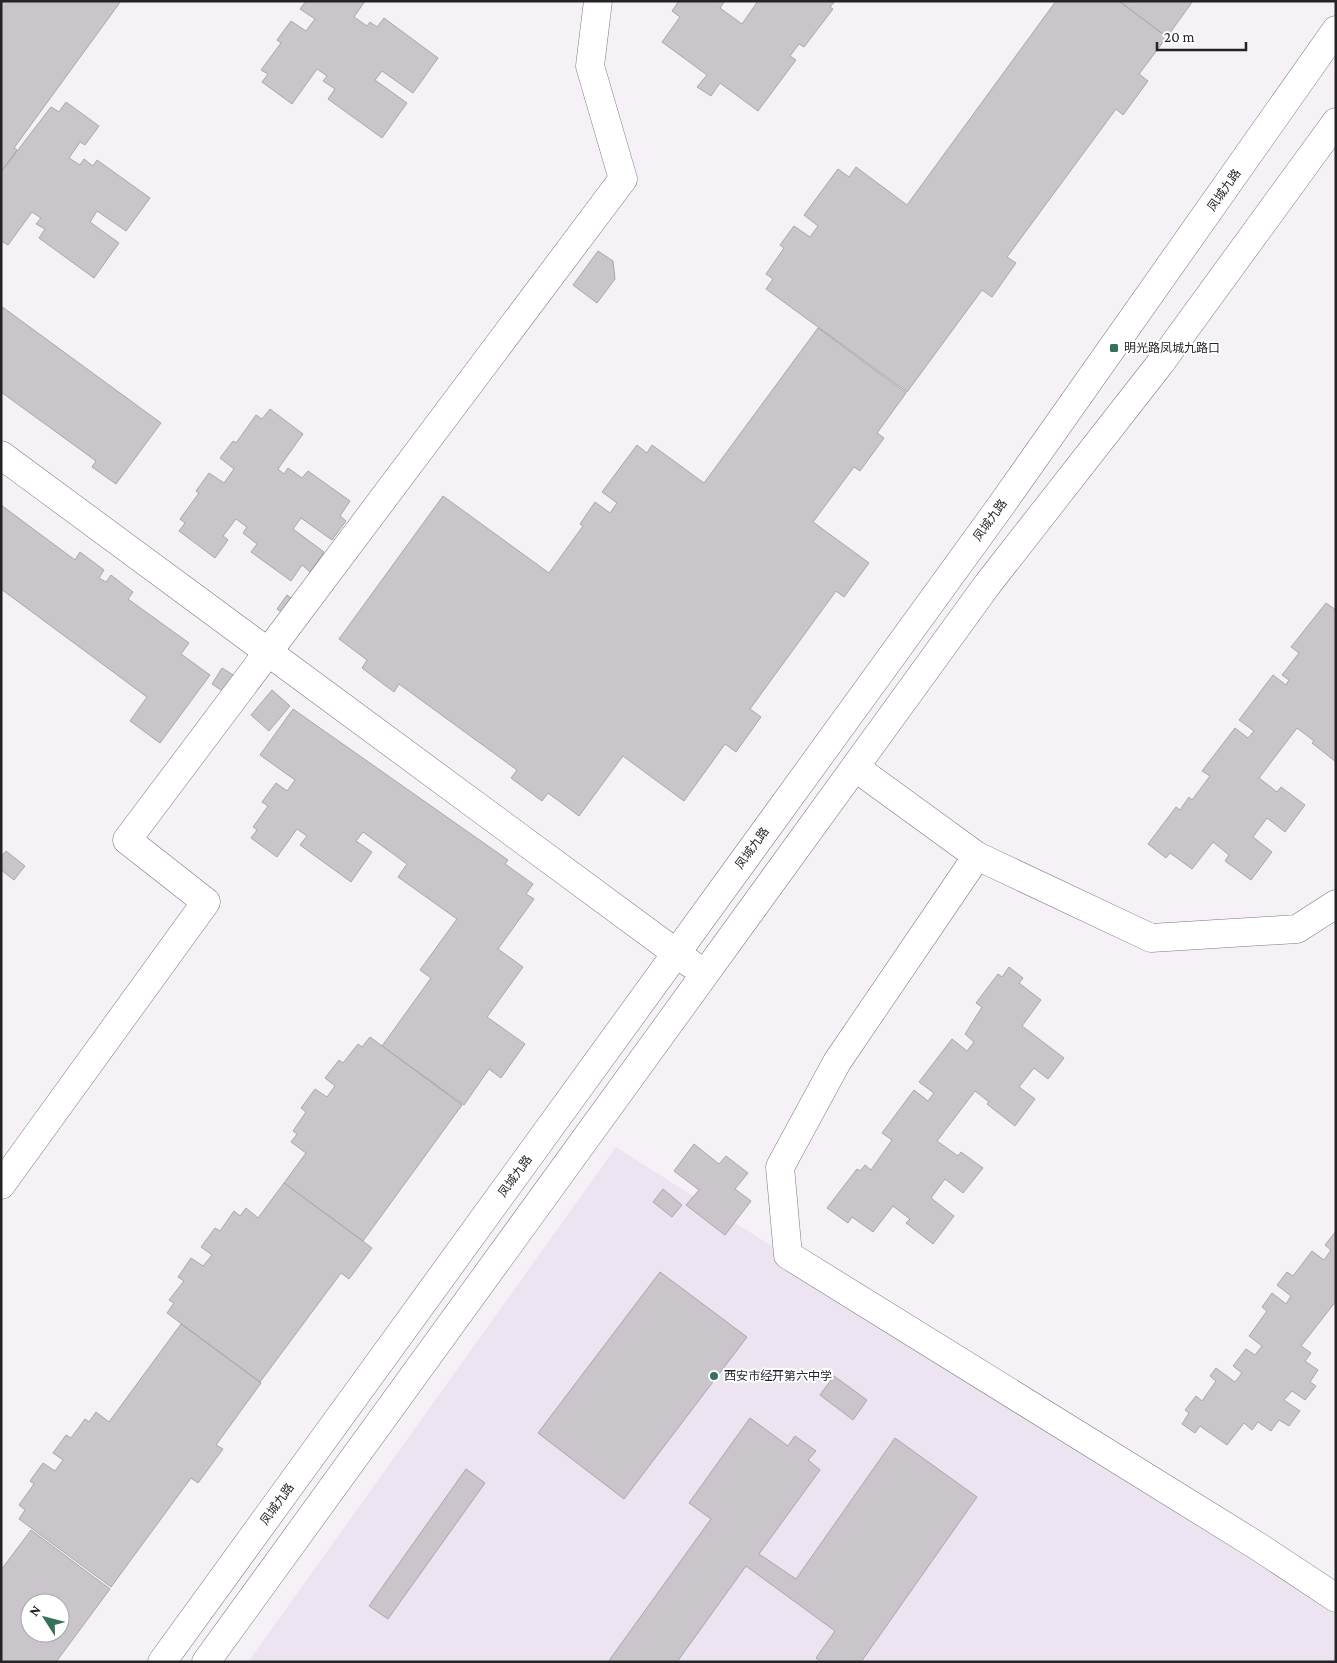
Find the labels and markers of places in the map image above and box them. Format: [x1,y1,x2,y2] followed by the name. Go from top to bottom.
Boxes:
[1124,341,1220,355] place label: 明光路凤城九路口
[1108,342,1120,354] marker: 明光路凤城九路口
[724,1369,832,1383] place label: 西安市经开第六中学
[708,1370,720,1382] marker: 西安市经开第六中学

